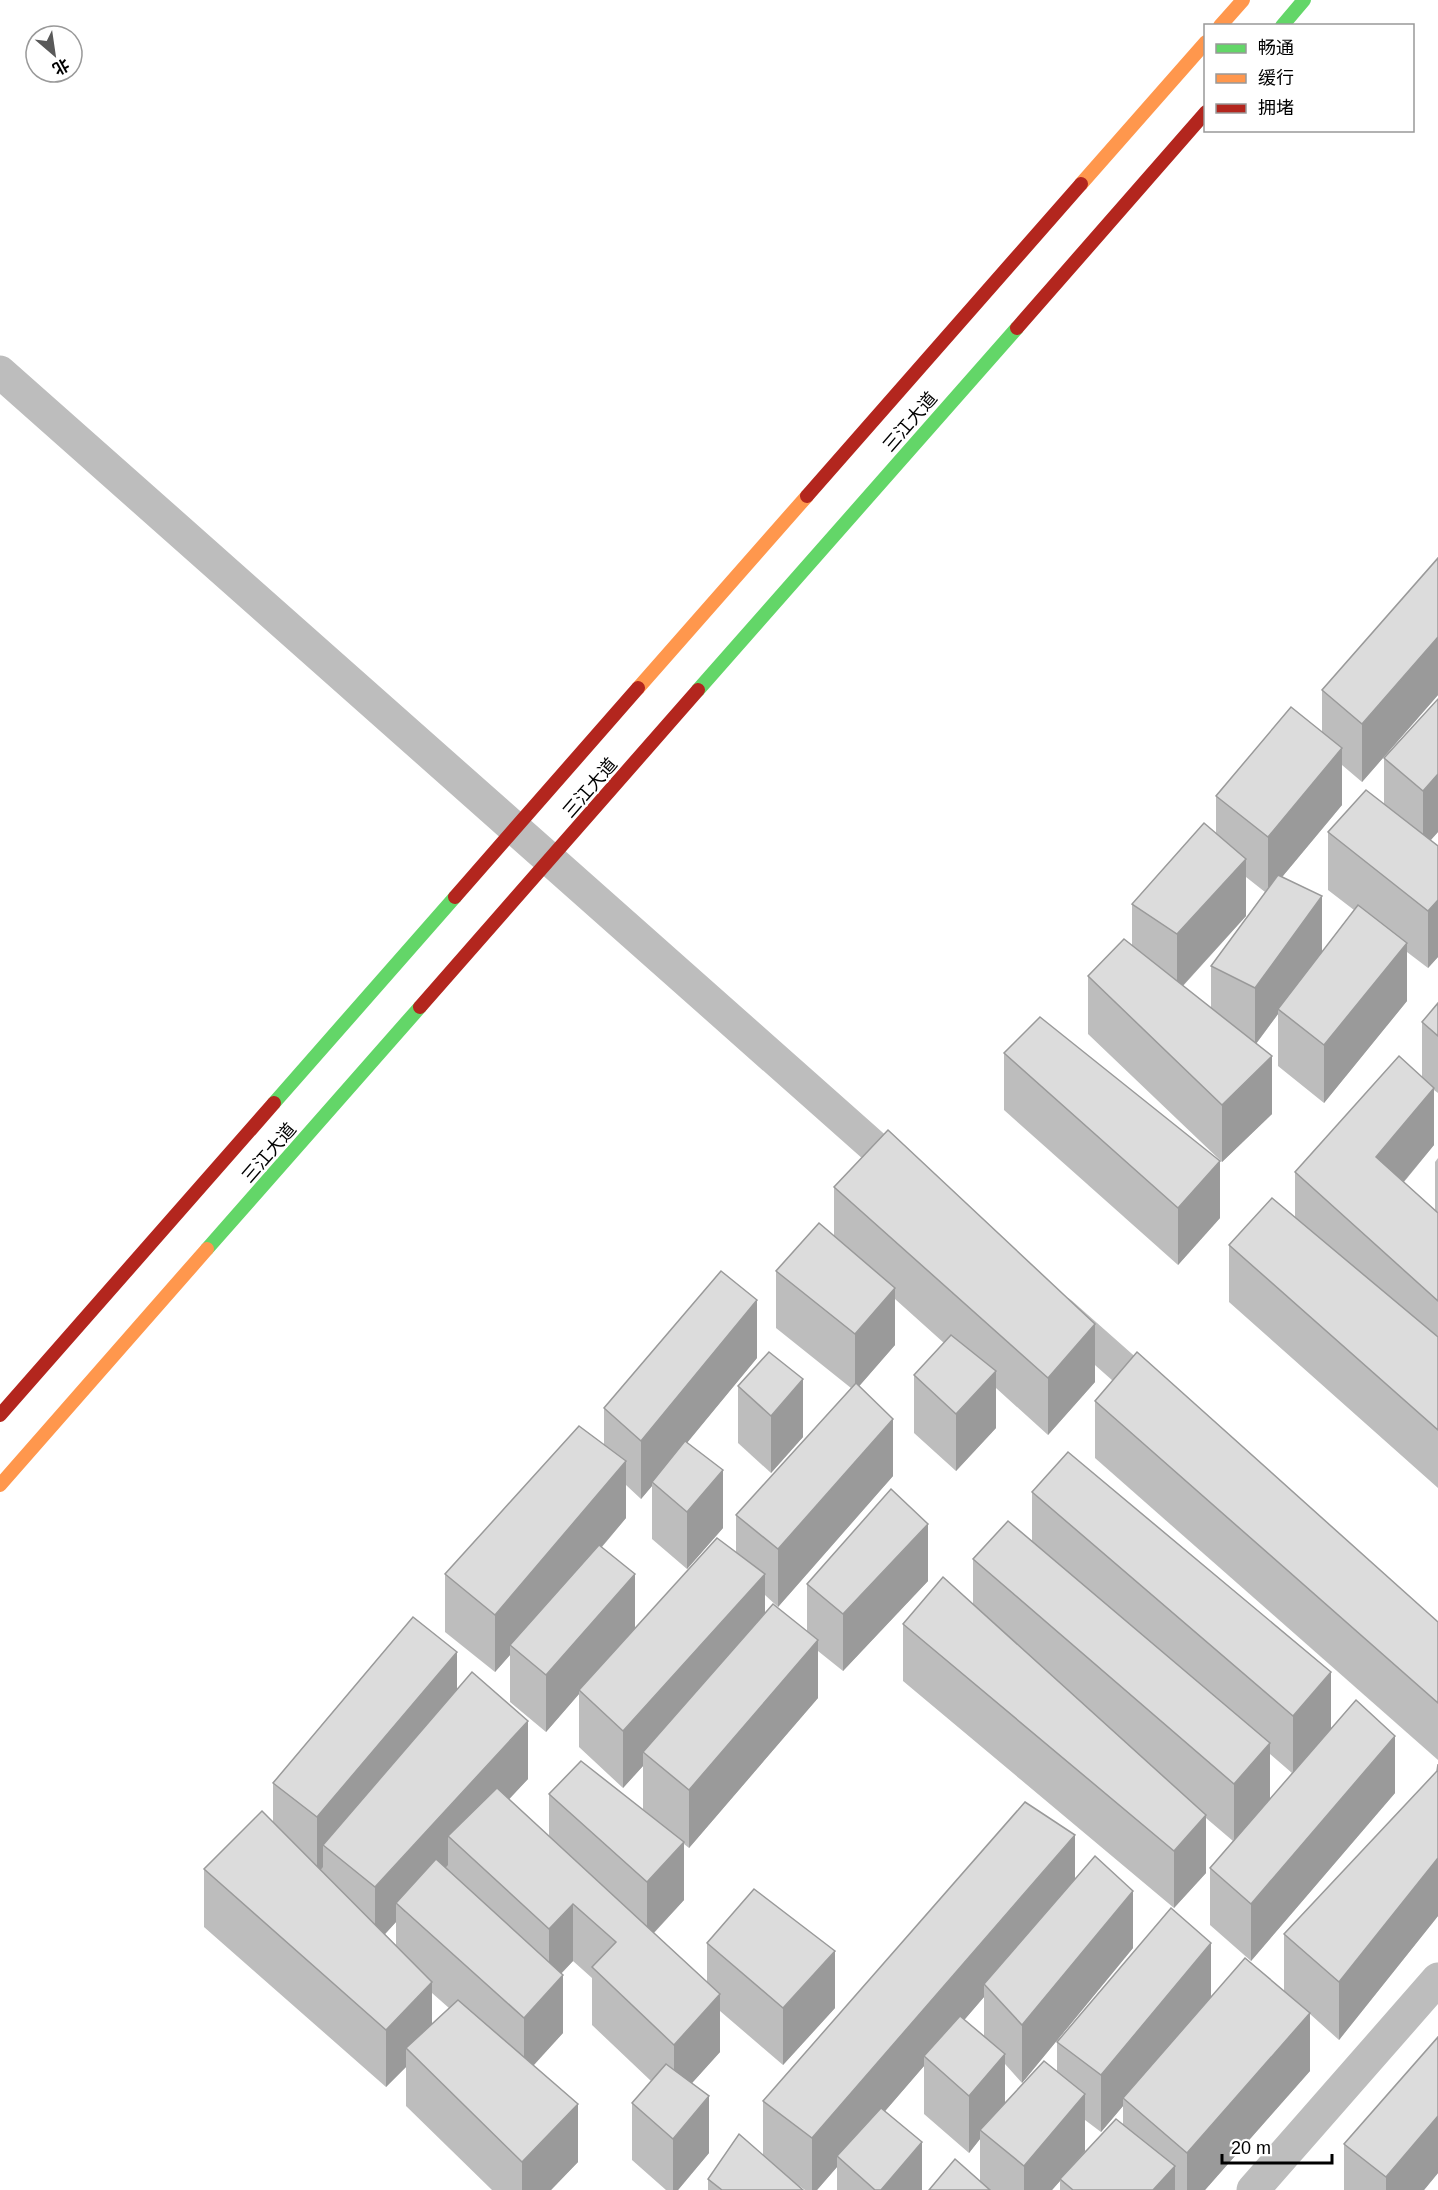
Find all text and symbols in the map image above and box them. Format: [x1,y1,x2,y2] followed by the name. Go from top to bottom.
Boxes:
[24,24,84,84] north arrow
[1204,24,1414,132] legend
[1258,38,1294,58] text: 畅通
[50,55,72,78] text: 北
[1258,68,1294,88] text: 缓行
[1258,98,1294,118] text: 拥堵
[879,388,941,456] street label: 三江大道
[559,754,621,822] street label: 三江大道
[238,1119,300,1187] street label: 三江大道
[1222,2127,1332,2165] scale bar
[1231,2138,1271,2158] text: 20 m

